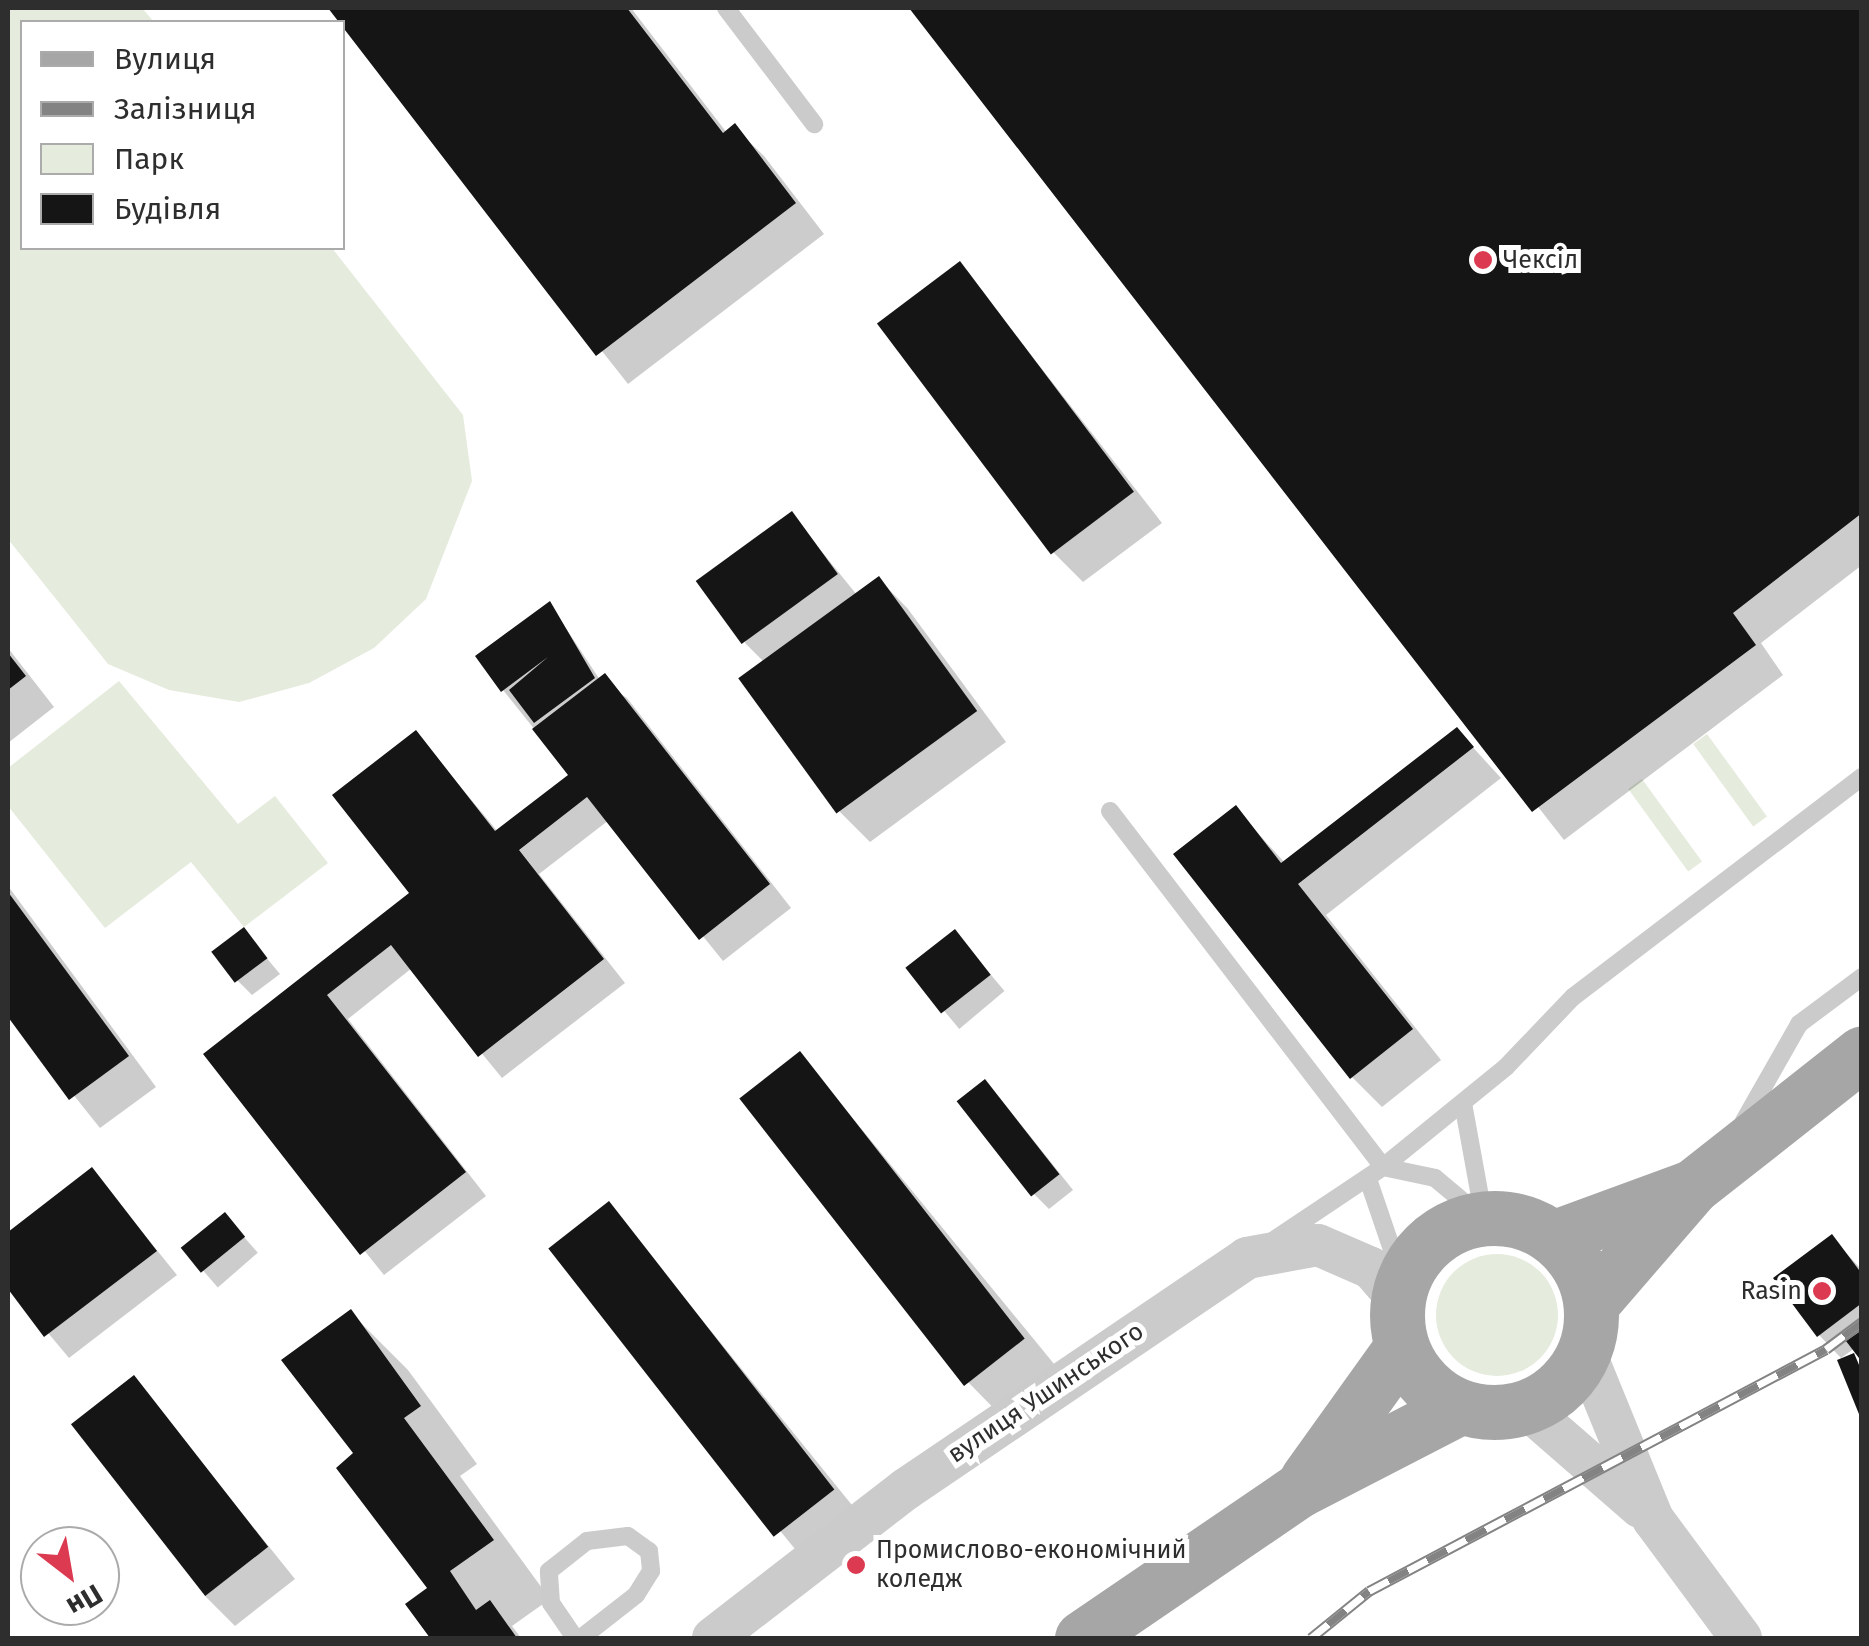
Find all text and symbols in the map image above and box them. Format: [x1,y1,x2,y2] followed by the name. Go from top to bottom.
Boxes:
[20,20,345,250] legend
[114,41,216,77] text: Вулиця
[114,91,257,127] text: Залізниця
[114,141,184,177] text: Парк
[114,191,221,227] text: Будівля
[1503,245,1578,275] place label: Чексіл
[1472,249,1494,271] marker: Чексіл
[1740,1276,1802,1306] place label: Rasin
[1811,1280,1833,1302] marker: Rasin
[942,1316,1150,1470] street label: вулиця Ушинського
[20,1526,120,1626] north arrow
[876,1536,1187,1595] place label: Промислово-економічний коледж
[845,1554,867,1576] marker: Промислово-економічний коледж
[61,1577,108,1624] text: Пн

